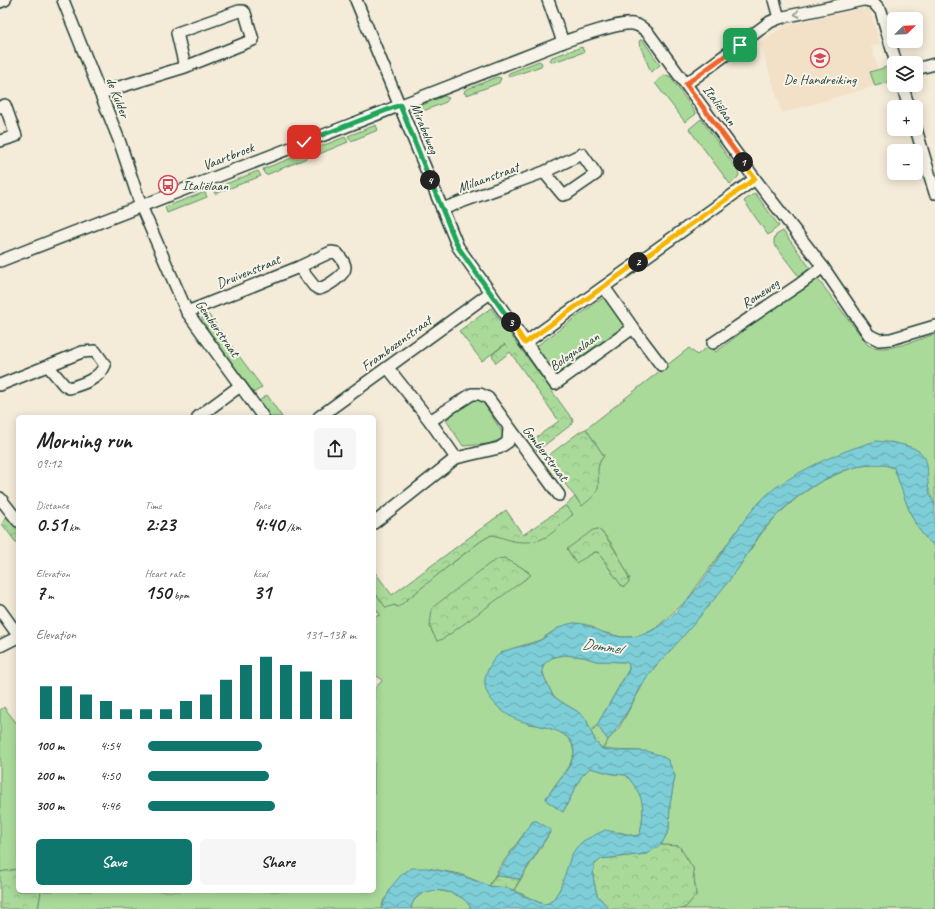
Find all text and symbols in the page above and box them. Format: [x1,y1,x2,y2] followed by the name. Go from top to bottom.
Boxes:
[794,9,800,18] one-way arrow
[887,12,923,48] north arrow
[887,12,923,180] map controls
[723,28,757,62] pin
[729,34,751,56] icon: arrive
[809,47,831,69] school or university icon: De Handreiking
[887,56,923,92] button: layers
[784,71,857,88] place label: De Handreiking
[102,74,134,122] street label: de Kulder
[699,82,741,130] street label: Italiëlaan
[407,100,443,157] street label: Mirabelweg
[887,100,923,136] button: +
[287,125,321,159] pin
[293,131,315,153] icon: check
[200,139,257,174] street label: Vaartbroek
[887,144,923,180] button: −
[733,152,753,172] pin: 1
[741,155,745,169] text: 1
[455,158,523,196] street label: Milaanstraat
[420,170,440,190] pin: 4
[428,173,432,187] text: 4
[157,174,179,196] bus stop icon: Italiëlaan
[182,177,229,194] place label: Italiëlaan
[214,250,284,292] street label: Druivenstraat
[628,252,648,272] pin: 2
[636,255,640,269] text: 2
[738,274,783,312] street label: Romeweg
[192,296,244,361] street label: Gemberstraat
[358,311,437,375] street label: Frambozenstraat
[501,312,521,332] pin: 3
[509,315,513,329] text: 3
[546,328,603,375] street label: Bolognalaan
[519,422,573,486] street label: Gemberstraat
[36,427,132,455] text: Morning run
[314,428,356,470] button: share
[36,456,62,472] text: 09:12
[36,498,69,512] text: Distance
[145,498,162,512] text: Time
[253,498,270,512] text: Pace
[36,512,67,537] text: 0.51
[145,512,176,537] text: 2:23
[253,512,284,537] text: 4:40
[67,520,80,534] text: km
[284,520,301,534] text: /km
[36,566,70,580] text: Elevation
[145,566,185,580] text: Heart rate
[253,566,268,580] text: kcal
[36,580,45,605] text: 7
[145,580,171,605] text: 150
[253,580,271,605] text: 31
[45,588,54,602] text: m
[171,588,189,602] text: bpm
[36,627,76,643] text: Elevation
[305,627,356,643] text: 131–138 m
[581,634,628,659] water label: Dommel
[36,738,64,754] text: 100 m
[100,738,120,754] text: 4:54
[36,768,64,784] text: 200 m
[100,768,120,784] text: 4:50
[36,798,64,814] text: 300 m
[100,798,120,814] text: 4:46
[36,839,192,885] button: Save
[200,839,356,885] button: Share

